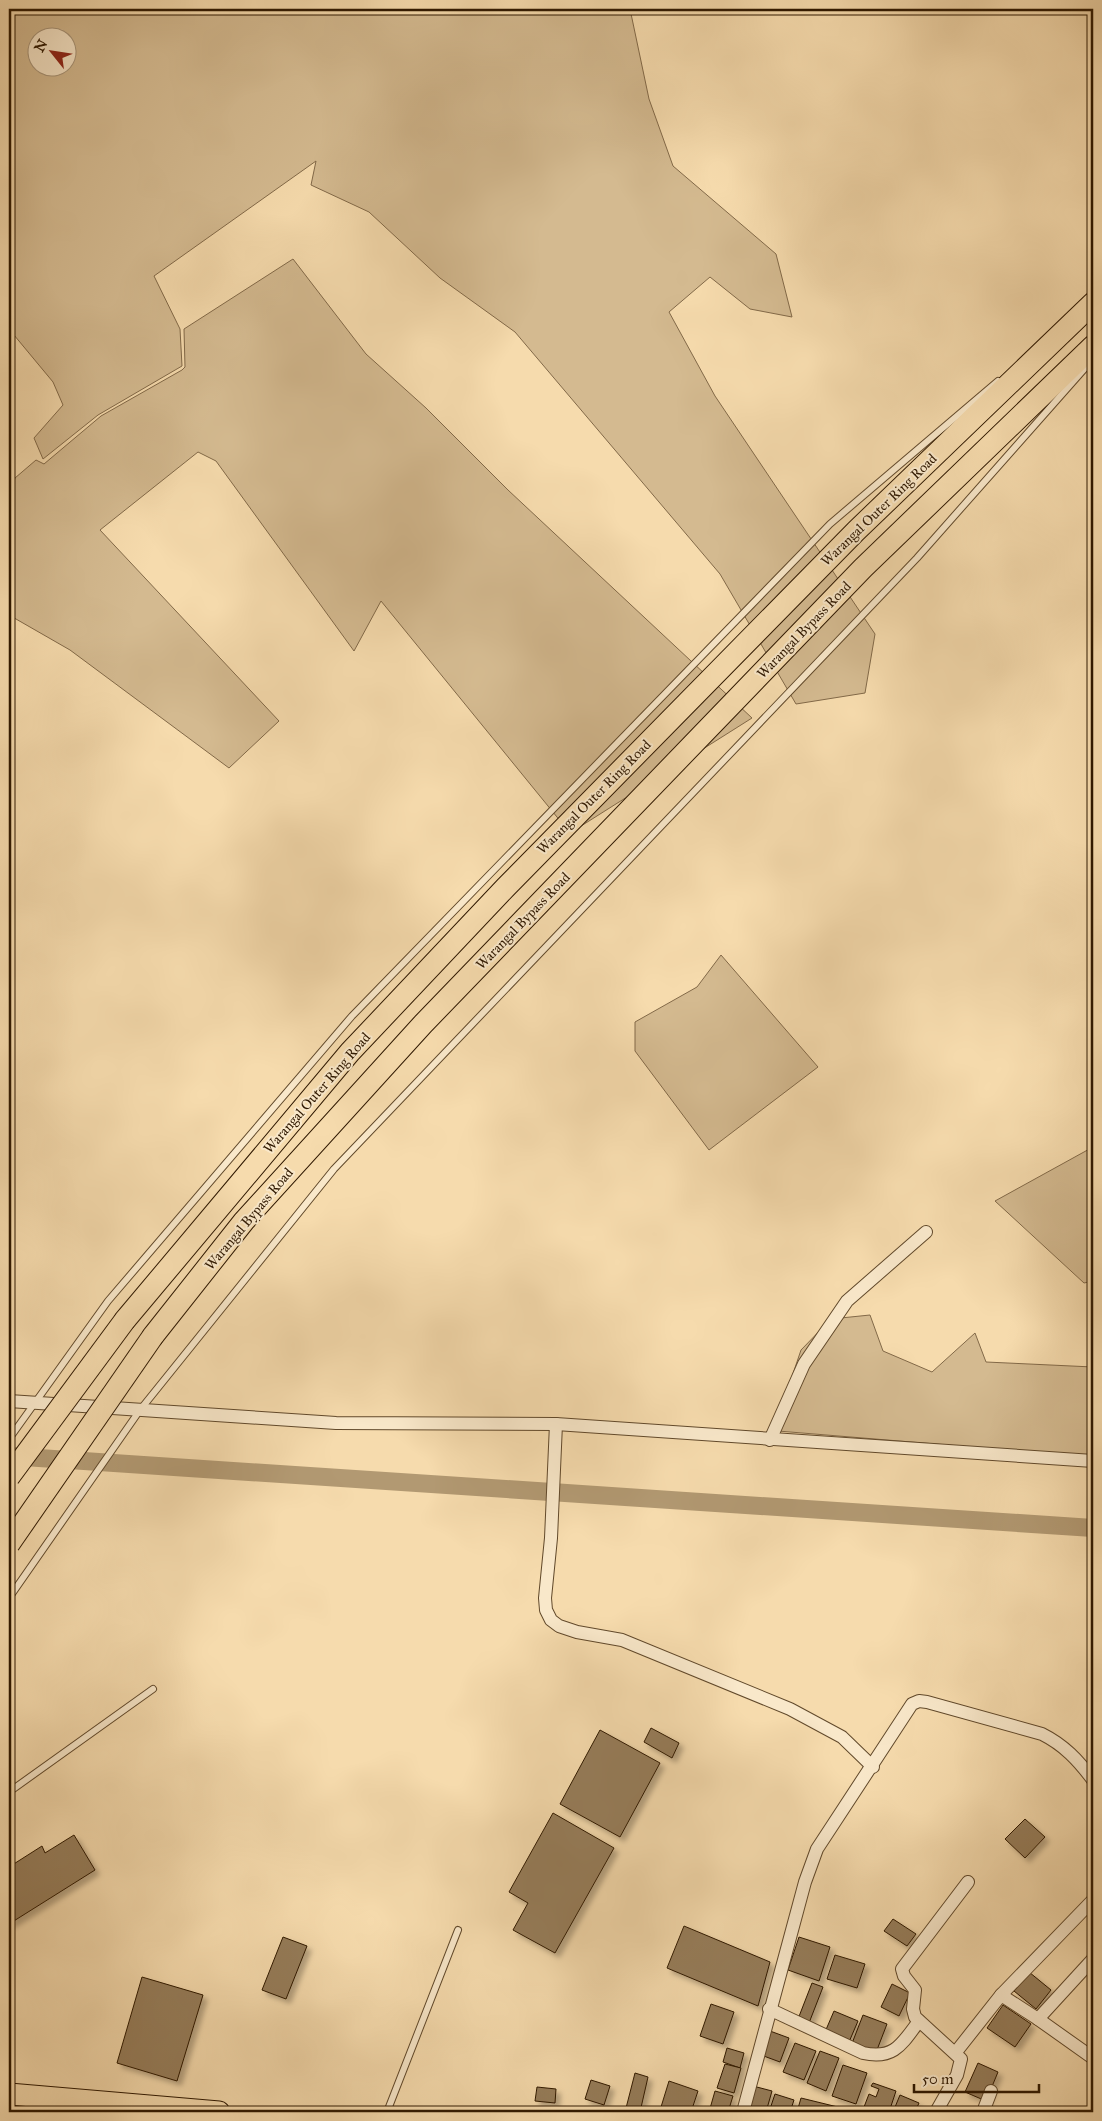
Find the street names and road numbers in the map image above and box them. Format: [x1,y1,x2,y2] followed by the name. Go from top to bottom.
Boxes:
[818,450,940,570] street label: Warangal Outer Ring Road
[753,578,855,682] street label: Warangal Bypass Road
[533,736,655,858] street label: Warangal Outer Ring Road
[472,869,574,973] street label: Warangal Bypass Road
[260,1029,374,1157] street label: Warangal Outer Ring Road
[201,1164,297,1274] street label: Warangal Bypass Road

